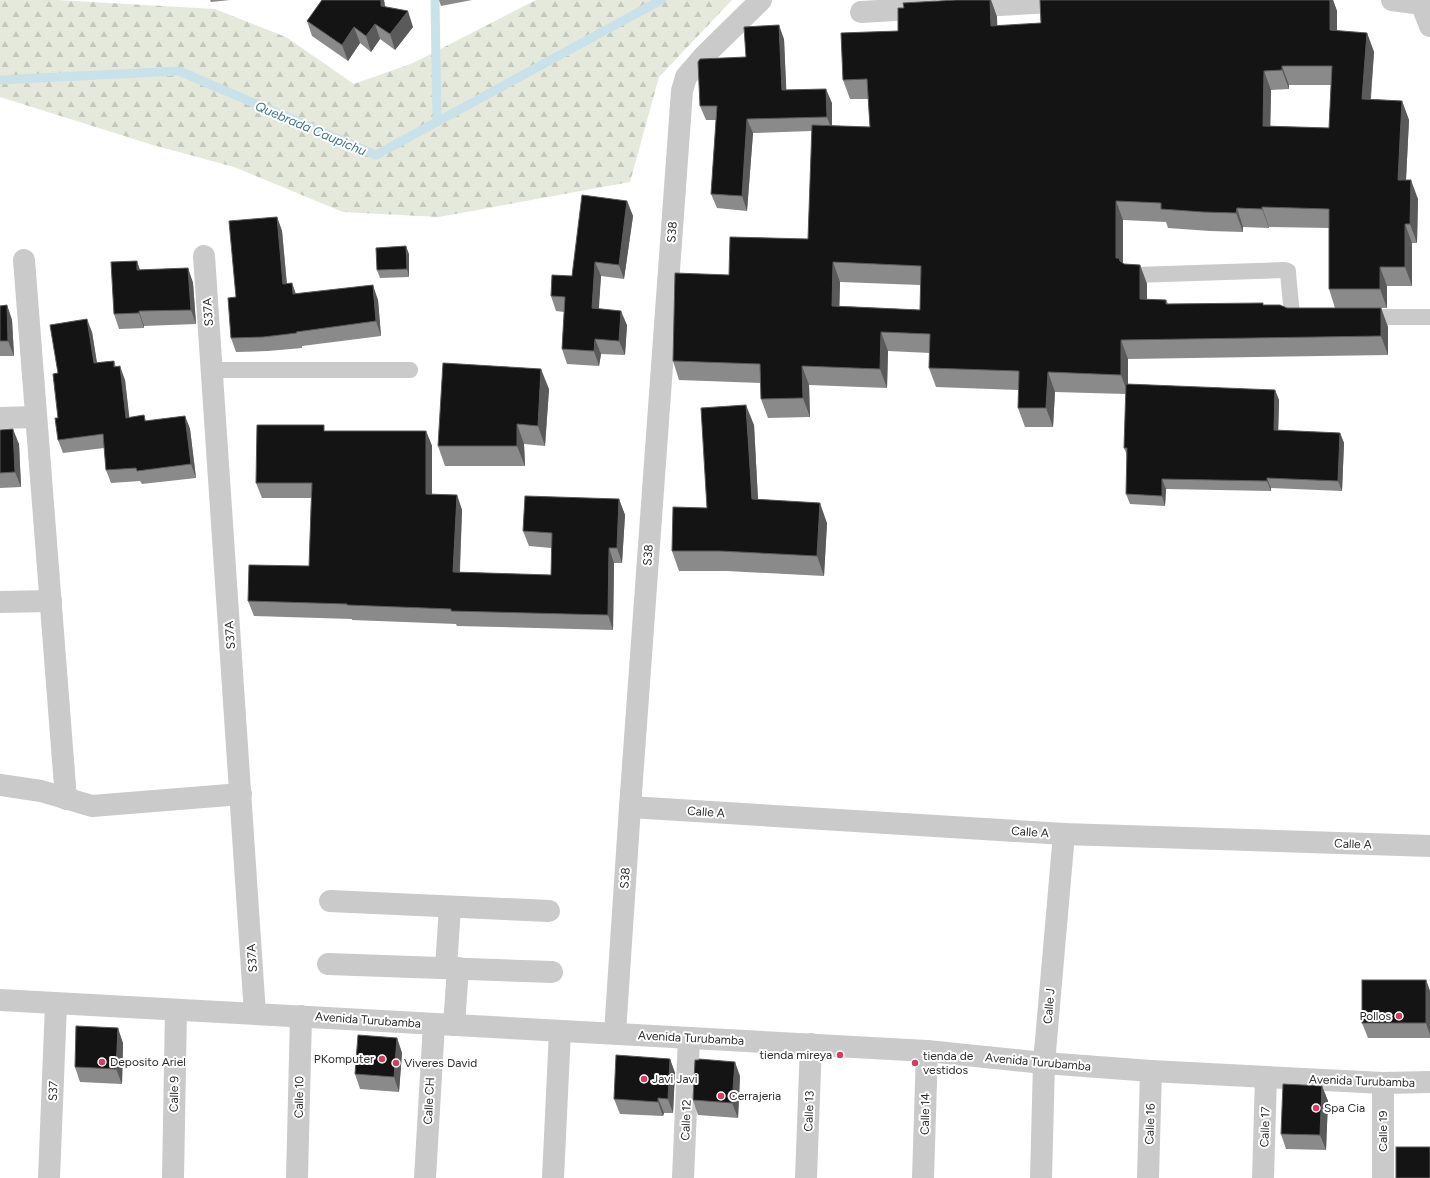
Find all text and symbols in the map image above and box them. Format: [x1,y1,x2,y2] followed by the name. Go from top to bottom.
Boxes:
[253,98,369,159] water label: Quebrada Caupichu
[664,221,680,243] street label: S38
[200,297,216,327] street label: S37A
[640,544,656,566] street label: S38
[222,620,238,650] street label: S37A
[687,804,725,820] street label: Calle A
[1011,824,1049,840] street label: Calle A
[1334,836,1372,852] street label: Calle A
[617,867,633,889] street label: S38
[244,943,260,973] street label: S37A
[1040,988,1058,1024] street label: Calle J
[315,1009,421,1031] street label: Avenida Turubamba
[1359,1009,1391,1023] place label: Pollos
[1394,1011,1404,1021] marker: Pollos
[638,1028,744,1048] street label: Avenida Turubamba
[760,1048,832,1062] place label: tienda mireya
[923,1049,974,1077] place label: tienda de vestidos
[835,1050,845,1060] marker: tienda mireya
[984,1050,1092,1074] street label: Avenida Turubamba
[314,1052,374,1066] place label: PKomputer
[377,1054,387,1064] marker: PKomputer
[110,1055,186,1069] place label: Deposito Ariel
[404,1056,477,1070] place label: Viveres David
[97,1057,107,1067] marker: Deposito Ariel
[391,1058,401,1068] marker: Viveres David
[910,1058,920,1068] marker: tienda de vestidos
[652,1072,697,1086] place label: Javi Javi
[1309,1072,1415,1090] street label: Avenida Turubamba
[639,1074,649,1084] marker: Javi Javi
[167,1075,181,1112] street label: Calle 9
[292,1075,306,1118] street label: Calle 10
[421,1077,437,1125] street label: Calle CH
[46,1080,60,1101] street label: S37
[729,1089,781,1103] place label: Cerrajeria
[801,1090,817,1132] street label: Calle 13
[716,1091,726,1101] marker: Cerrajeria
[918,1092,932,1135] street label: Calle 14
[678,1099,694,1141] street label: Calle 12
[1324,1101,1365,1115] place label: Spa Cia
[1142,1103,1158,1145] street label: Calle 16
[1311,1103,1321,1113] marker: Spa Cia
[1257,1106,1273,1148] street label: Calle 17
[1376,1110,1390,1152] street label: Calle 19

